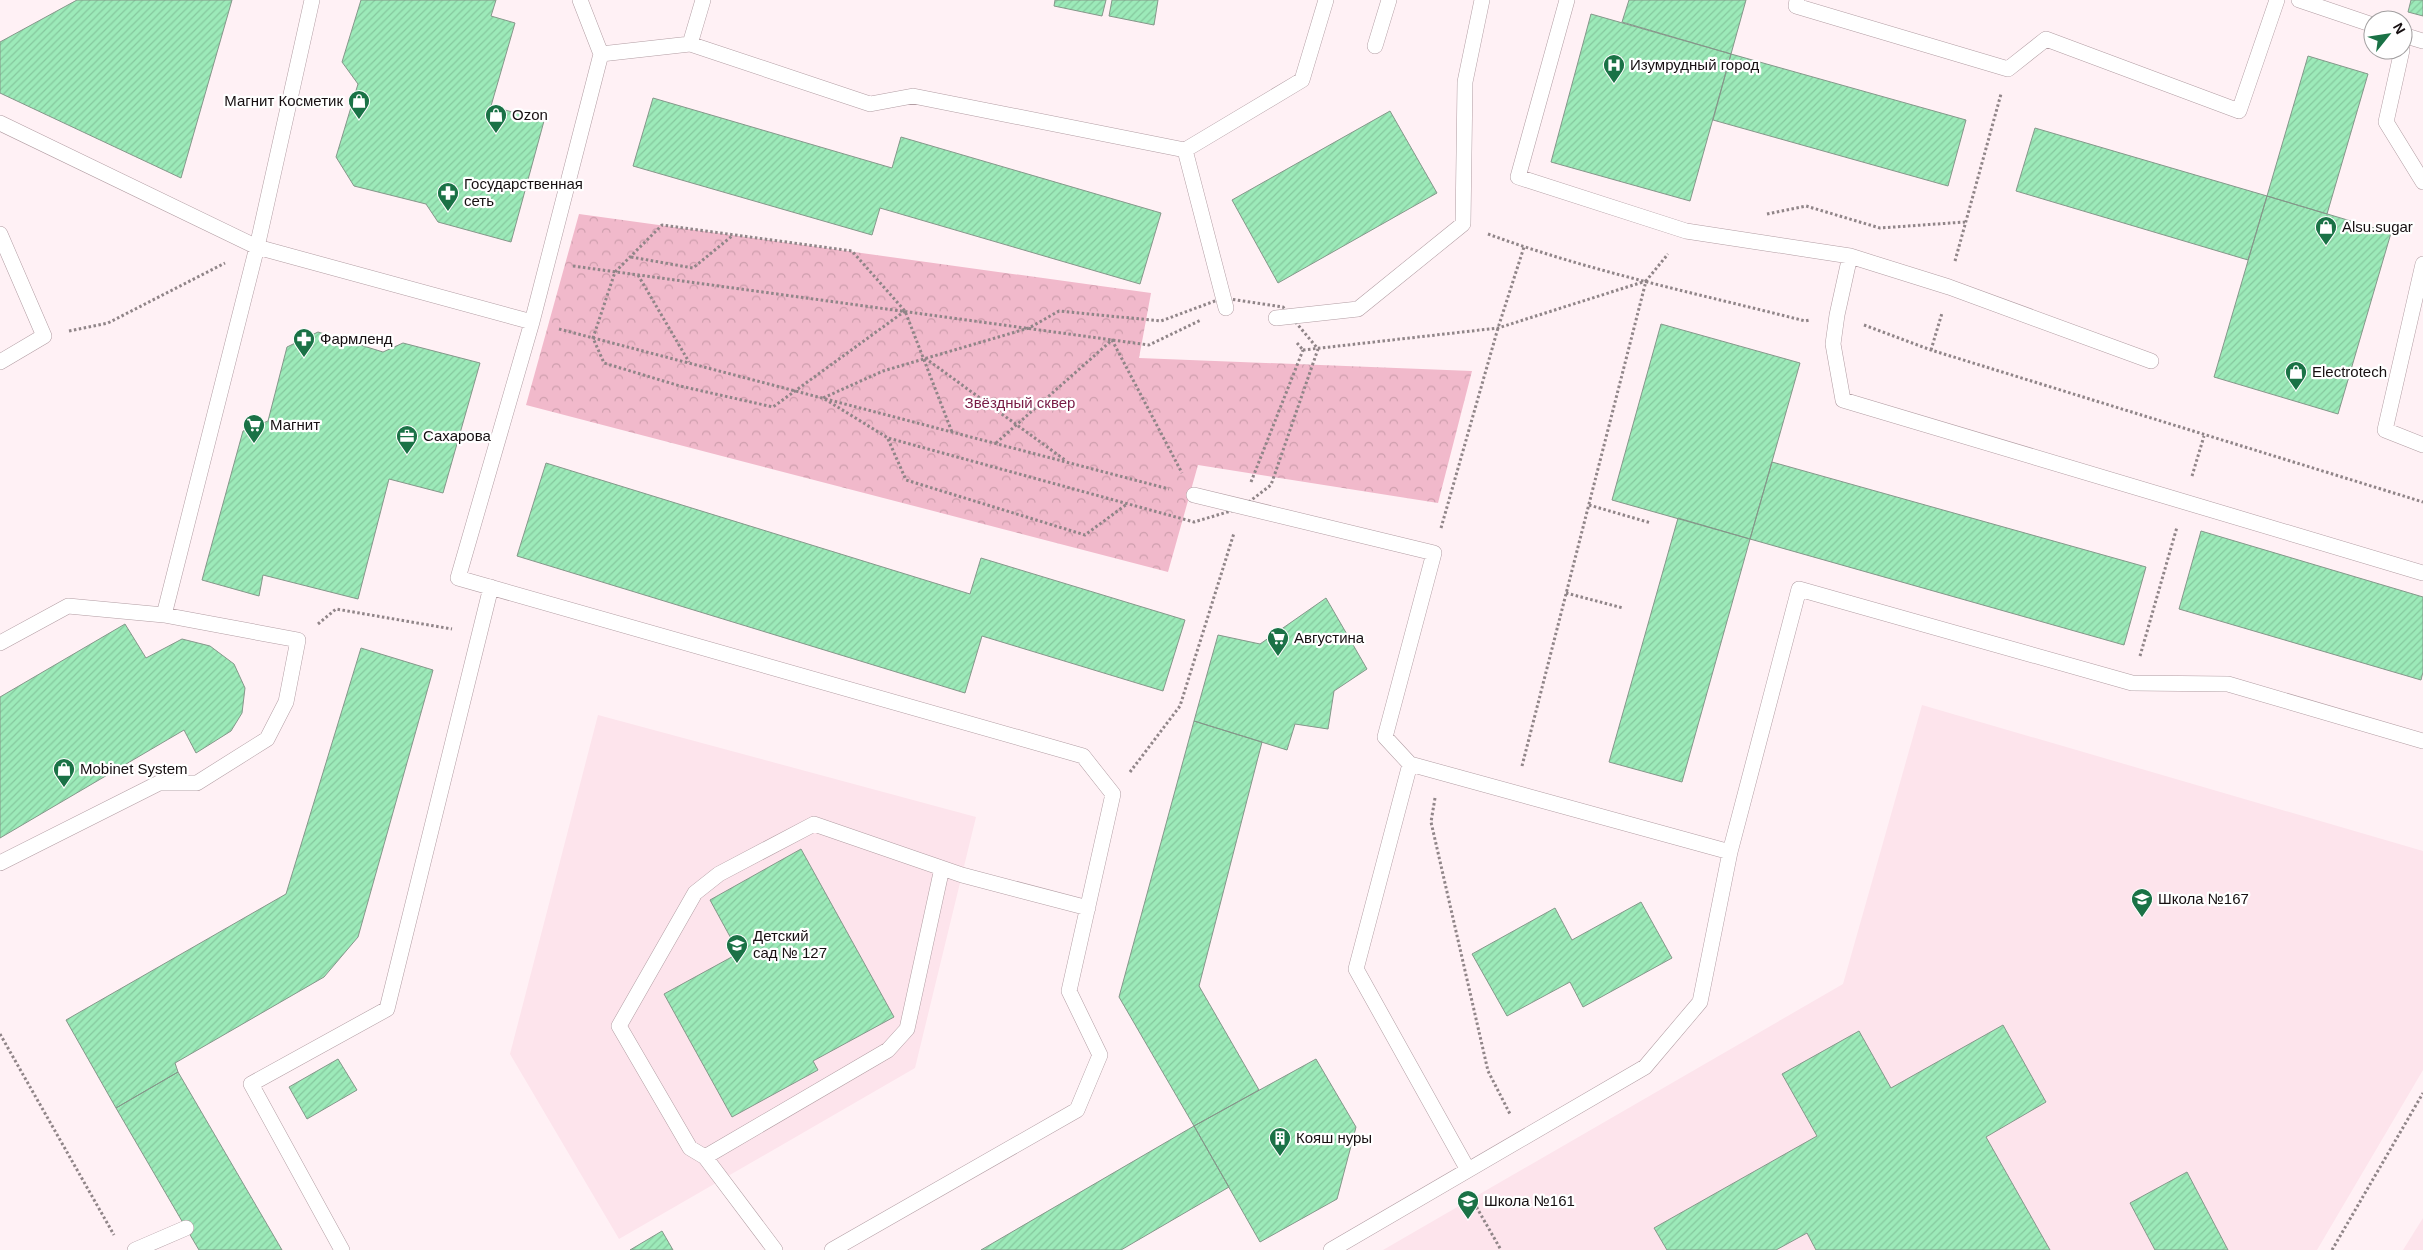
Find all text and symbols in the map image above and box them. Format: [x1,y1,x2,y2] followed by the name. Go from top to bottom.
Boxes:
[2363,10,2413,60] north arrow
[2390,20,2409,37] text: N
[1602,53,1626,84] hospital icon: Изумрудный город
[1630,56,1760,73] place label: Изумрудный город
[347,89,371,120] shop icon: Магнит Косметик
[224,92,343,109] place label: Магнит Косметик
[484,103,508,134] shop icon: Ozon
[512,106,548,123] place label: Ozon
[464,175,583,209] place label: Государственная сеть
[436,181,460,212] pharmacy icon: Государственная сеть
[2314,215,2338,246] shop icon: Alsu.sugar
[2342,218,2413,235] place label: Alsu.sugar
[292,327,316,358] pharmacy icon: Фармленд
[320,330,393,347] place label: Фармленд
[2284,360,2308,391] shop icon: Electrotech
[2312,363,2387,380] place label: Electrotech
[965,394,1075,411] park label: Звёздный сквер
[242,413,266,444] supermarket icon: Магнит
[270,416,320,433] place label: Магнит
[395,424,419,455] office icon: Сахарова
[423,427,492,444] place label: Сахарова
[1266,626,1290,657] supermarket icon: Августина
[1294,629,1365,646] place label: Августина
[52,757,76,788] shop icon: Mobinet System
[80,760,188,777] place label: Mobinet System
[2130,887,2154,918] school or university icon: Школа №167
[2158,890,2249,907] place label: Школа №167
[753,927,827,961] place label: Детский сад № 127
[725,933,749,964] school or university icon: Детский сад № 127
[1268,1126,1292,1157] building icon: Кояш нуры
[1296,1129,1372,1146] place label: Кояш нуры
[1456,1189,1480,1220] school or university icon: Школа №161
[1484,1192,1575,1209] place label: Школа №161

